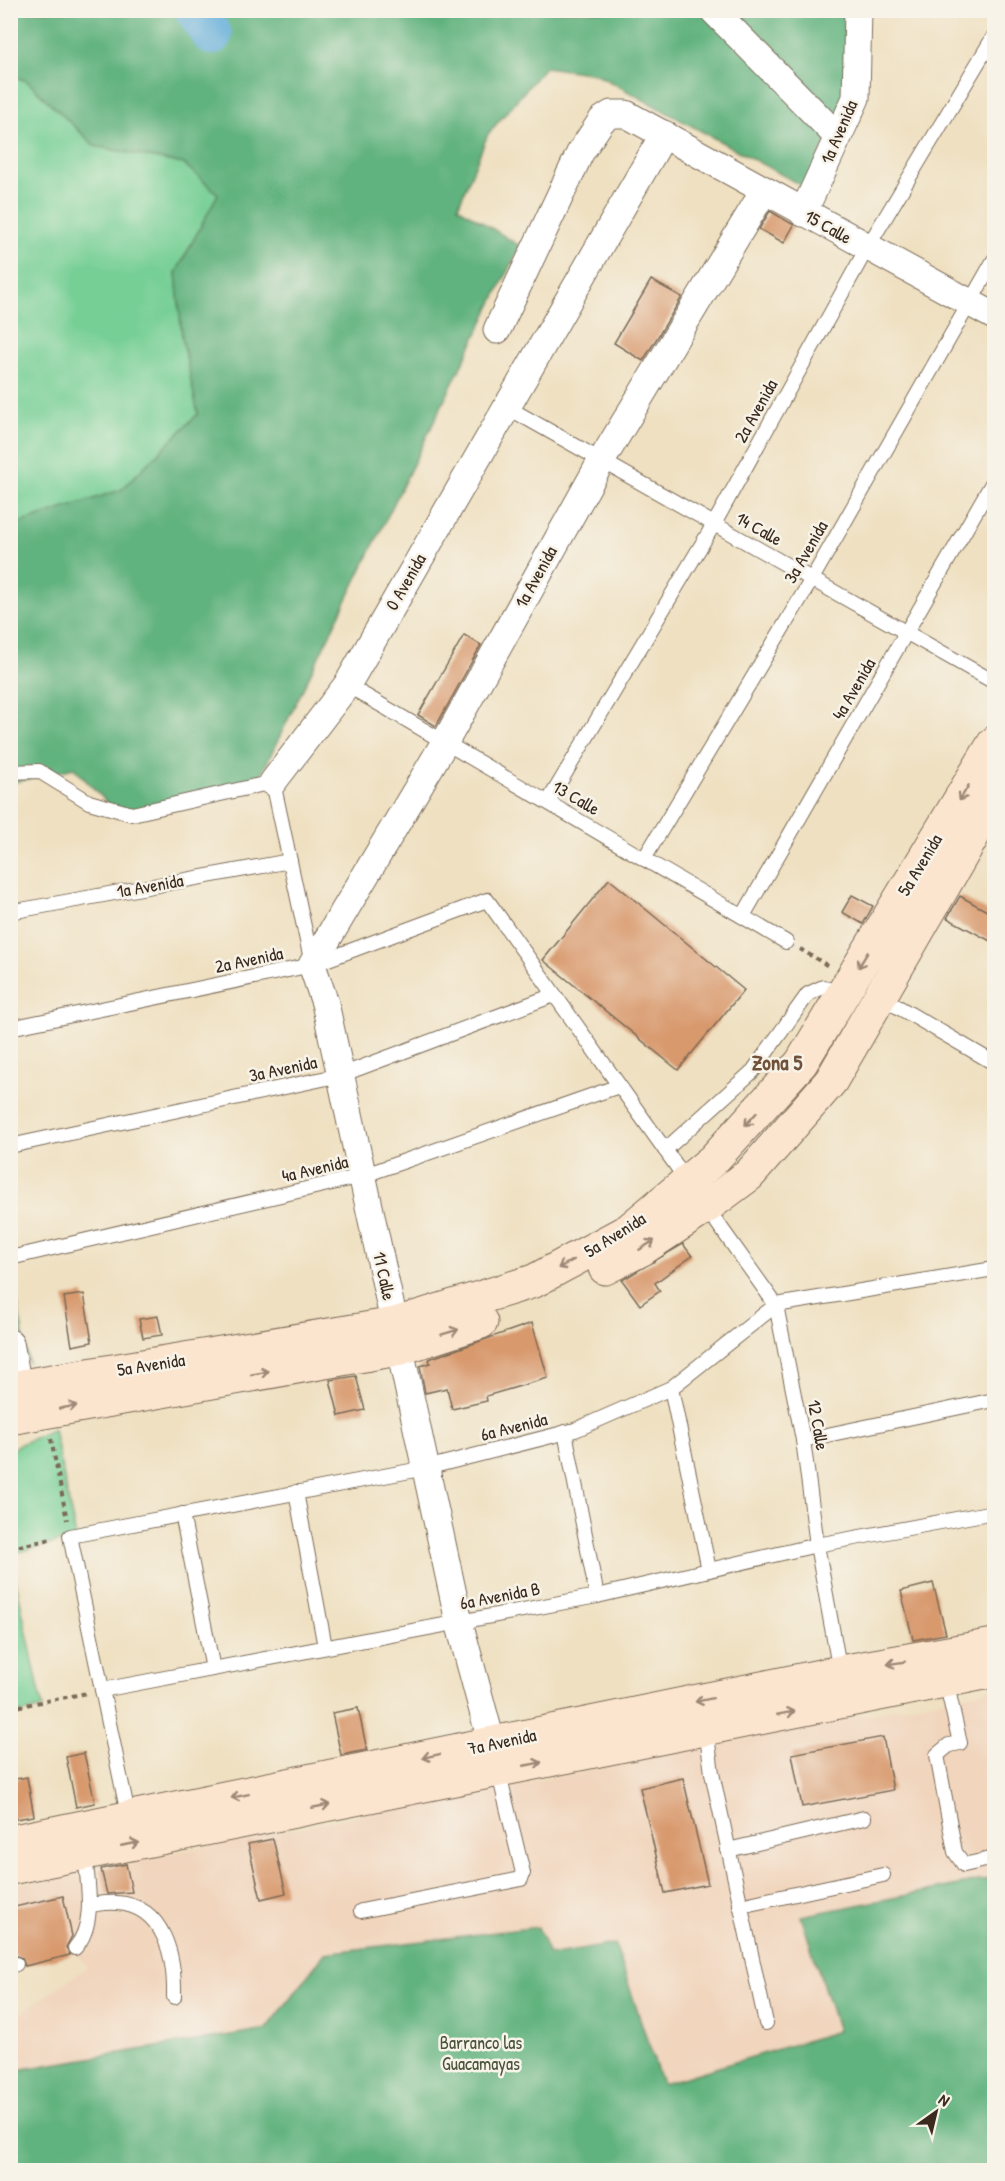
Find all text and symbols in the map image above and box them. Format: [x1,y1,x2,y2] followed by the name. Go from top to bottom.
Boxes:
[814,96,863,168] street label: 1a Avenida
[800,203,856,250] street label: 15 Calle
[728,375,783,447] street label: 2a Avenida
[732,506,787,551] street label: 14 Calle
[778,516,834,588] street label: 3a Avenida
[508,541,563,612] street label: 1a Avenida
[379,549,432,615] street label: 0 Avenida
[826,653,881,724] street label: 4a Avenida
[548,774,604,821] street label: 13 Calle
[958,784,970,801] one-way arrow
[891,829,948,900] street label: 5a Avenida
[115,867,185,904] street label: 1a Avenida
[213,940,285,979] street label: 2a Avenida
[856,951,868,968] one-way arrow
[752,1048,802,1077] district label: Zona 5
[247,1049,319,1088] street label: 3a Avenida
[744,1111,758,1126] one-way arrow
[279,1149,351,1188] street label: 4a Avenida
[579,1206,650,1263] street label: 5a Avenida
[638,1239,655,1251] one-way arrow
[367,1249,402,1302] street label: 11 Calle
[558,1258,575,1270] one-way arrow
[440,1326,459,1337] one-way arrow
[115,1347,187,1382] street label: 5a Avenida
[250,1367,269,1378] one-way arrow
[802,1398,835,1452] street label: 12 Calle
[58,1402,77,1413] one-way arrow
[478,1406,550,1447] street label: 6a Avenida
[458,1576,542,1616] street label: 6a Avenida B
[886,1658,906,1669] one-way arrow
[695,1695,715,1706] one-way arrow
[775,1707,795,1718] one-way arrow
[465,1722,538,1761] street label: 7a Avenida
[422,1751,441,1763] one-way arrow
[522,1758,542,1769] one-way arrow
[231,1791,250,1802] one-way arrow
[311,1800,330,1811] one-way arrow
[119,1838,139,1849] one-way arrow
[440,2030,522,2076] park label: Barranco las Guacamayas
[906,2082,966,2142] north arrow
[935,2088,954,2111] text: N

